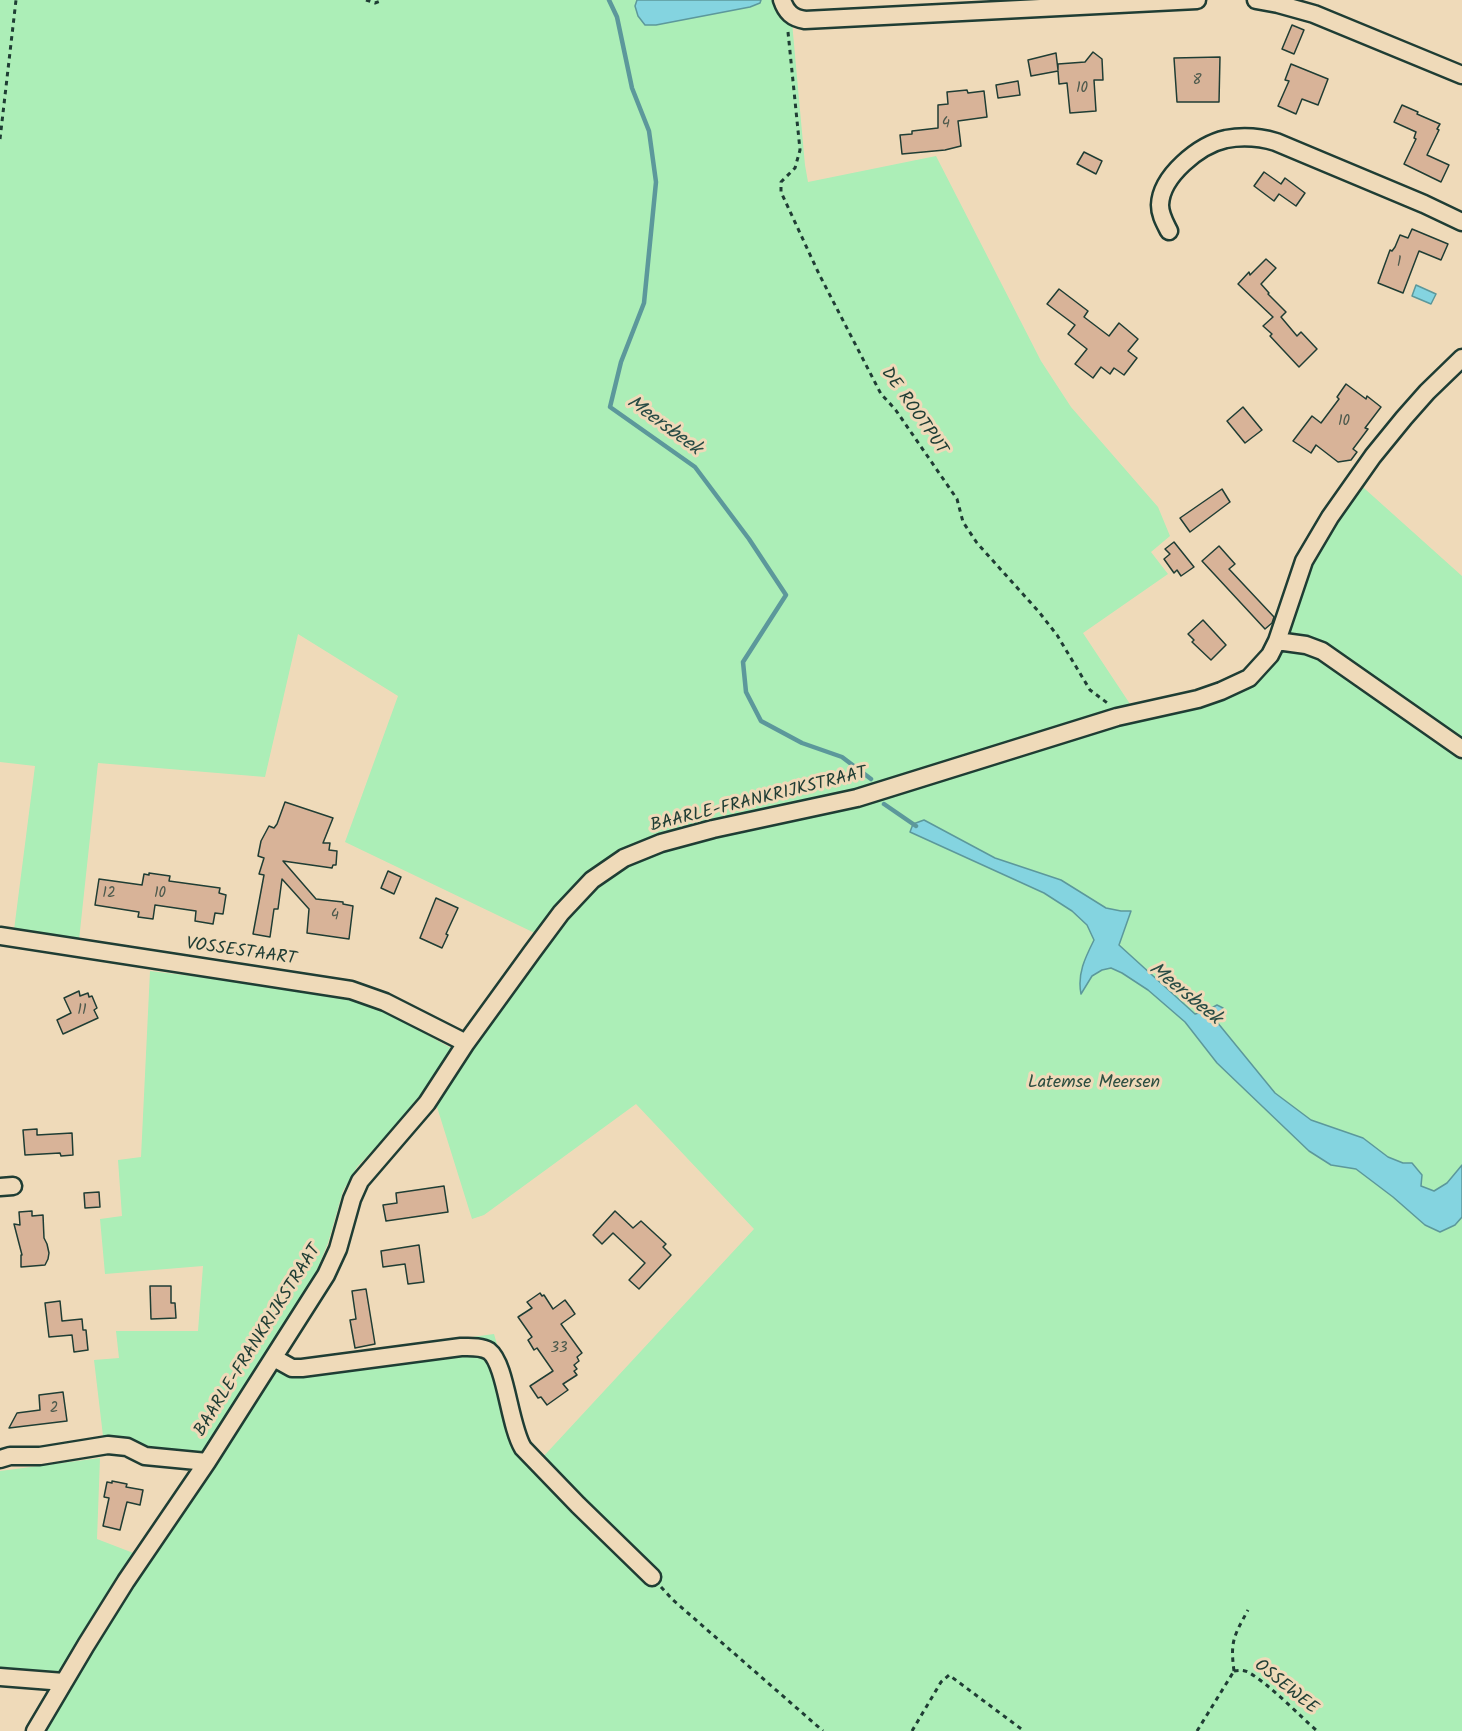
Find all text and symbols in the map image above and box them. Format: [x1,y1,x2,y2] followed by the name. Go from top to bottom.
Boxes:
[1192,72,1202,90] house number: 8
[1076,80,1088,98] house number: 10
[942,115,950,133] house number: 4
[1397,254,1401,272] house number: 1
[875,364,951,460] street label: DE ROOTPUT
[621,392,705,462] water label: Meersbeek
[1338,413,1350,431] house number: 10
[648,764,870,838] street label: BAARLE-FRANKRIJKSTRAAT
[102,885,116,903] house number: 12
[154,885,166,903] house number: 10
[331,907,339,925] house number: 4
[184,935,298,971] street label: VOSSESTAART
[1143,958,1225,1032] water label: Meersbeek
[77,1002,87,1020] house number: 11
[1028,1073,1160,1095] park label: Latemse Meersen
[191,1241,327,1441] street label: BAARLE-FRANKRIJKSTRAAT
[550,1340,568,1358] house number: 33
[50,1400,58,1418] house number: 2
[1249,1656,1321,1720] street label: OSSEWEE

